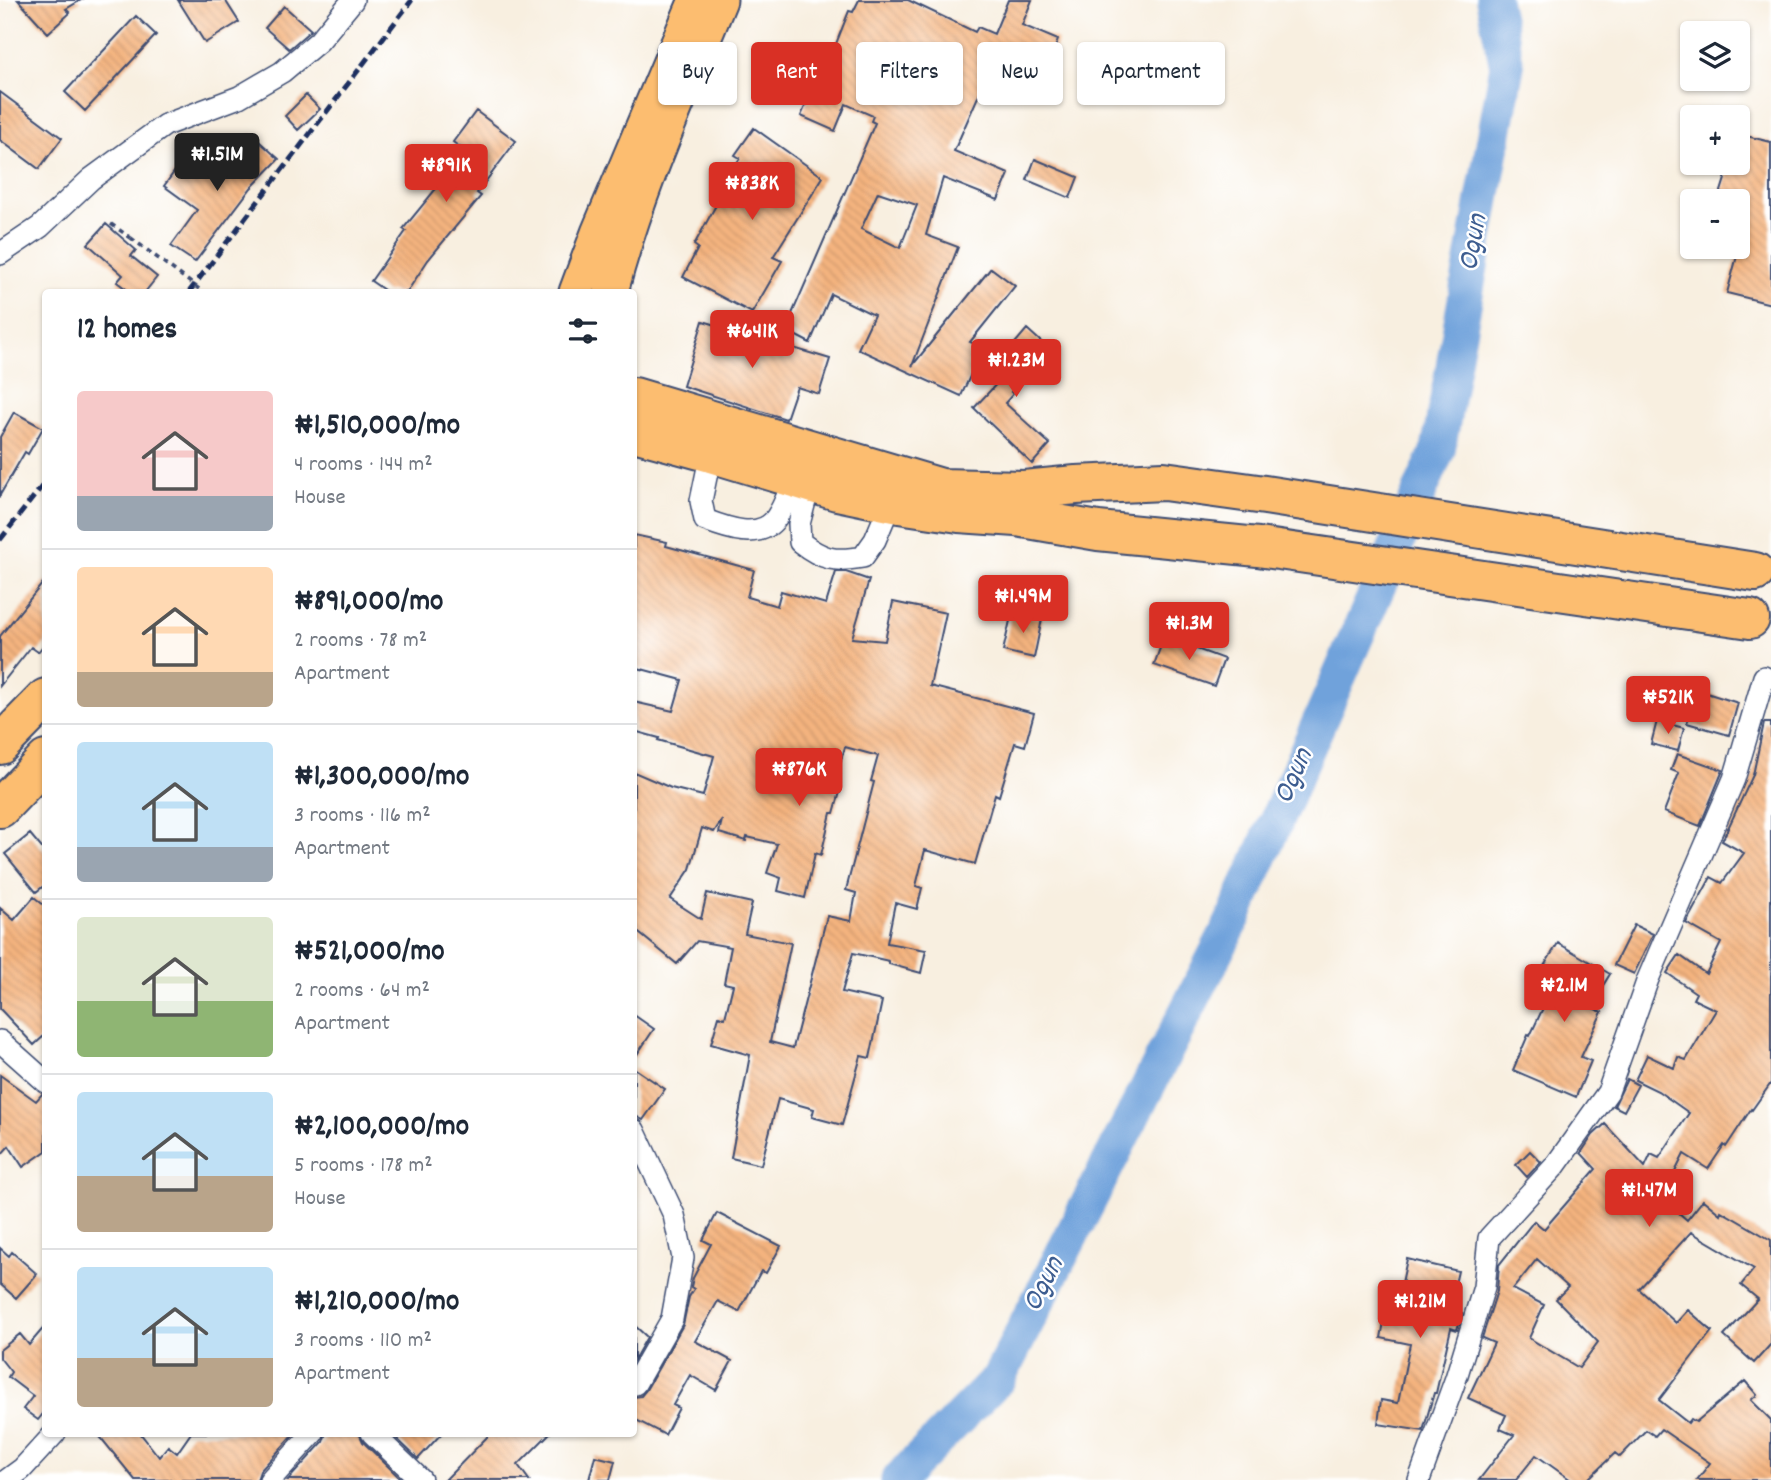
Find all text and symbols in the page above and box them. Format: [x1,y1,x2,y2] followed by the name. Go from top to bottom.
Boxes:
[1680,21,1750,259] map controls
[1680,21,1750,91] button: layers
[658,42,737,105] chip: Buy
[751,42,842,105] chip: Rent
[856,42,963,105] chip: Filters
[977,42,1063,105] chip: New
[1077,42,1225,105] chip: Apartment
[1680,105,1750,175] button: +
[160,134,274,193] pin: ₦1.51M
[190,139,244,172] text: ₦1.51M
[397,144,495,204] pin: ₦891K
[421,150,471,183] text: ₦891K
[703,162,801,222] pin: ₦838K
[725,168,779,201] text: ₦838K
[1680,189,1750,259] button: −
[1449,210,1501,275] water label: Ogun
[77,310,177,353] text: 12 homes
[703,310,801,370] pin: ₦641K
[564,312,602,350] icon: filters
[726,316,778,349] text: ₦641K
[959,340,1073,399] pin: ₦1.23M
[987,345,1045,378] text: ₦1.23M
[294,406,460,449] text: ₦1,510,000/mo
[133,419,217,503] icon: home
[294,449,433,482] text: 4 rooms · 144 m²
[294,482,346,515] text: House
[966,576,1080,635] pin: ₦1.49M
[994,581,1052,614] text: ₦1.49M
[294,582,443,625] text: ₦891,000/mo
[133,595,217,679] icon: home
[1140,602,1238,662] pin: ₦1.3M
[1165,608,1213,641] text: ₦1.3M
[294,625,427,658] text: 2 rooms · 78 m²
[294,658,390,691] text: Apartment
[1619,676,1717,736] pin: ₦521K
[1642,682,1694,715] text: ₦521K
[1264,741,1327,812] water label: Ogun
[750,748,848,808] pin: ₦876K
[771,754,827,787] text: ₦876K
[294,757,469,800] text: ₦1,300,000/mo
[133,770,217,854] icon: home
[294,800,431,833] text: 3 rooms · 116 m²
[294,833,390,866] text: Apartment
[294,932,445,975] text: ₦521,000/mo
[133,945,217,1029] icon: home
[1515,964,1613,1024] pin: ₦2.1M
[1540,970,1588,1003] text: ₦2.1M
[294,975,430,1008] text: 2 rooms · 64 m²
[294,1008,390,1041] text: Apartment
[294,1107,469,1150] text: ₦2,100,000/mo
[133,1120,217,1204] icon: home
[294,1150,433,1183] text: 5 rooms · 178 m²
[1592,1170,1706,1229] pin: ₦1.47M
[1621,1175,1677,1208] text: ₦1.47M
[294,1183,346,1216] text: House
[1013,1249,1078,1320] water label: Ogun
[1363,1280,1477,1340] pin: ₦1.21M
[294,1282,459,1325] text: ₦1,210,000/mo
[1394,1286,1446,1319] text: ₦1.21M
[133,1295,217,1379] icon: home
[294,1325,432,1358] text: 3 rooms · 110 m²
[294,1358,390,1391] text: Apartment

